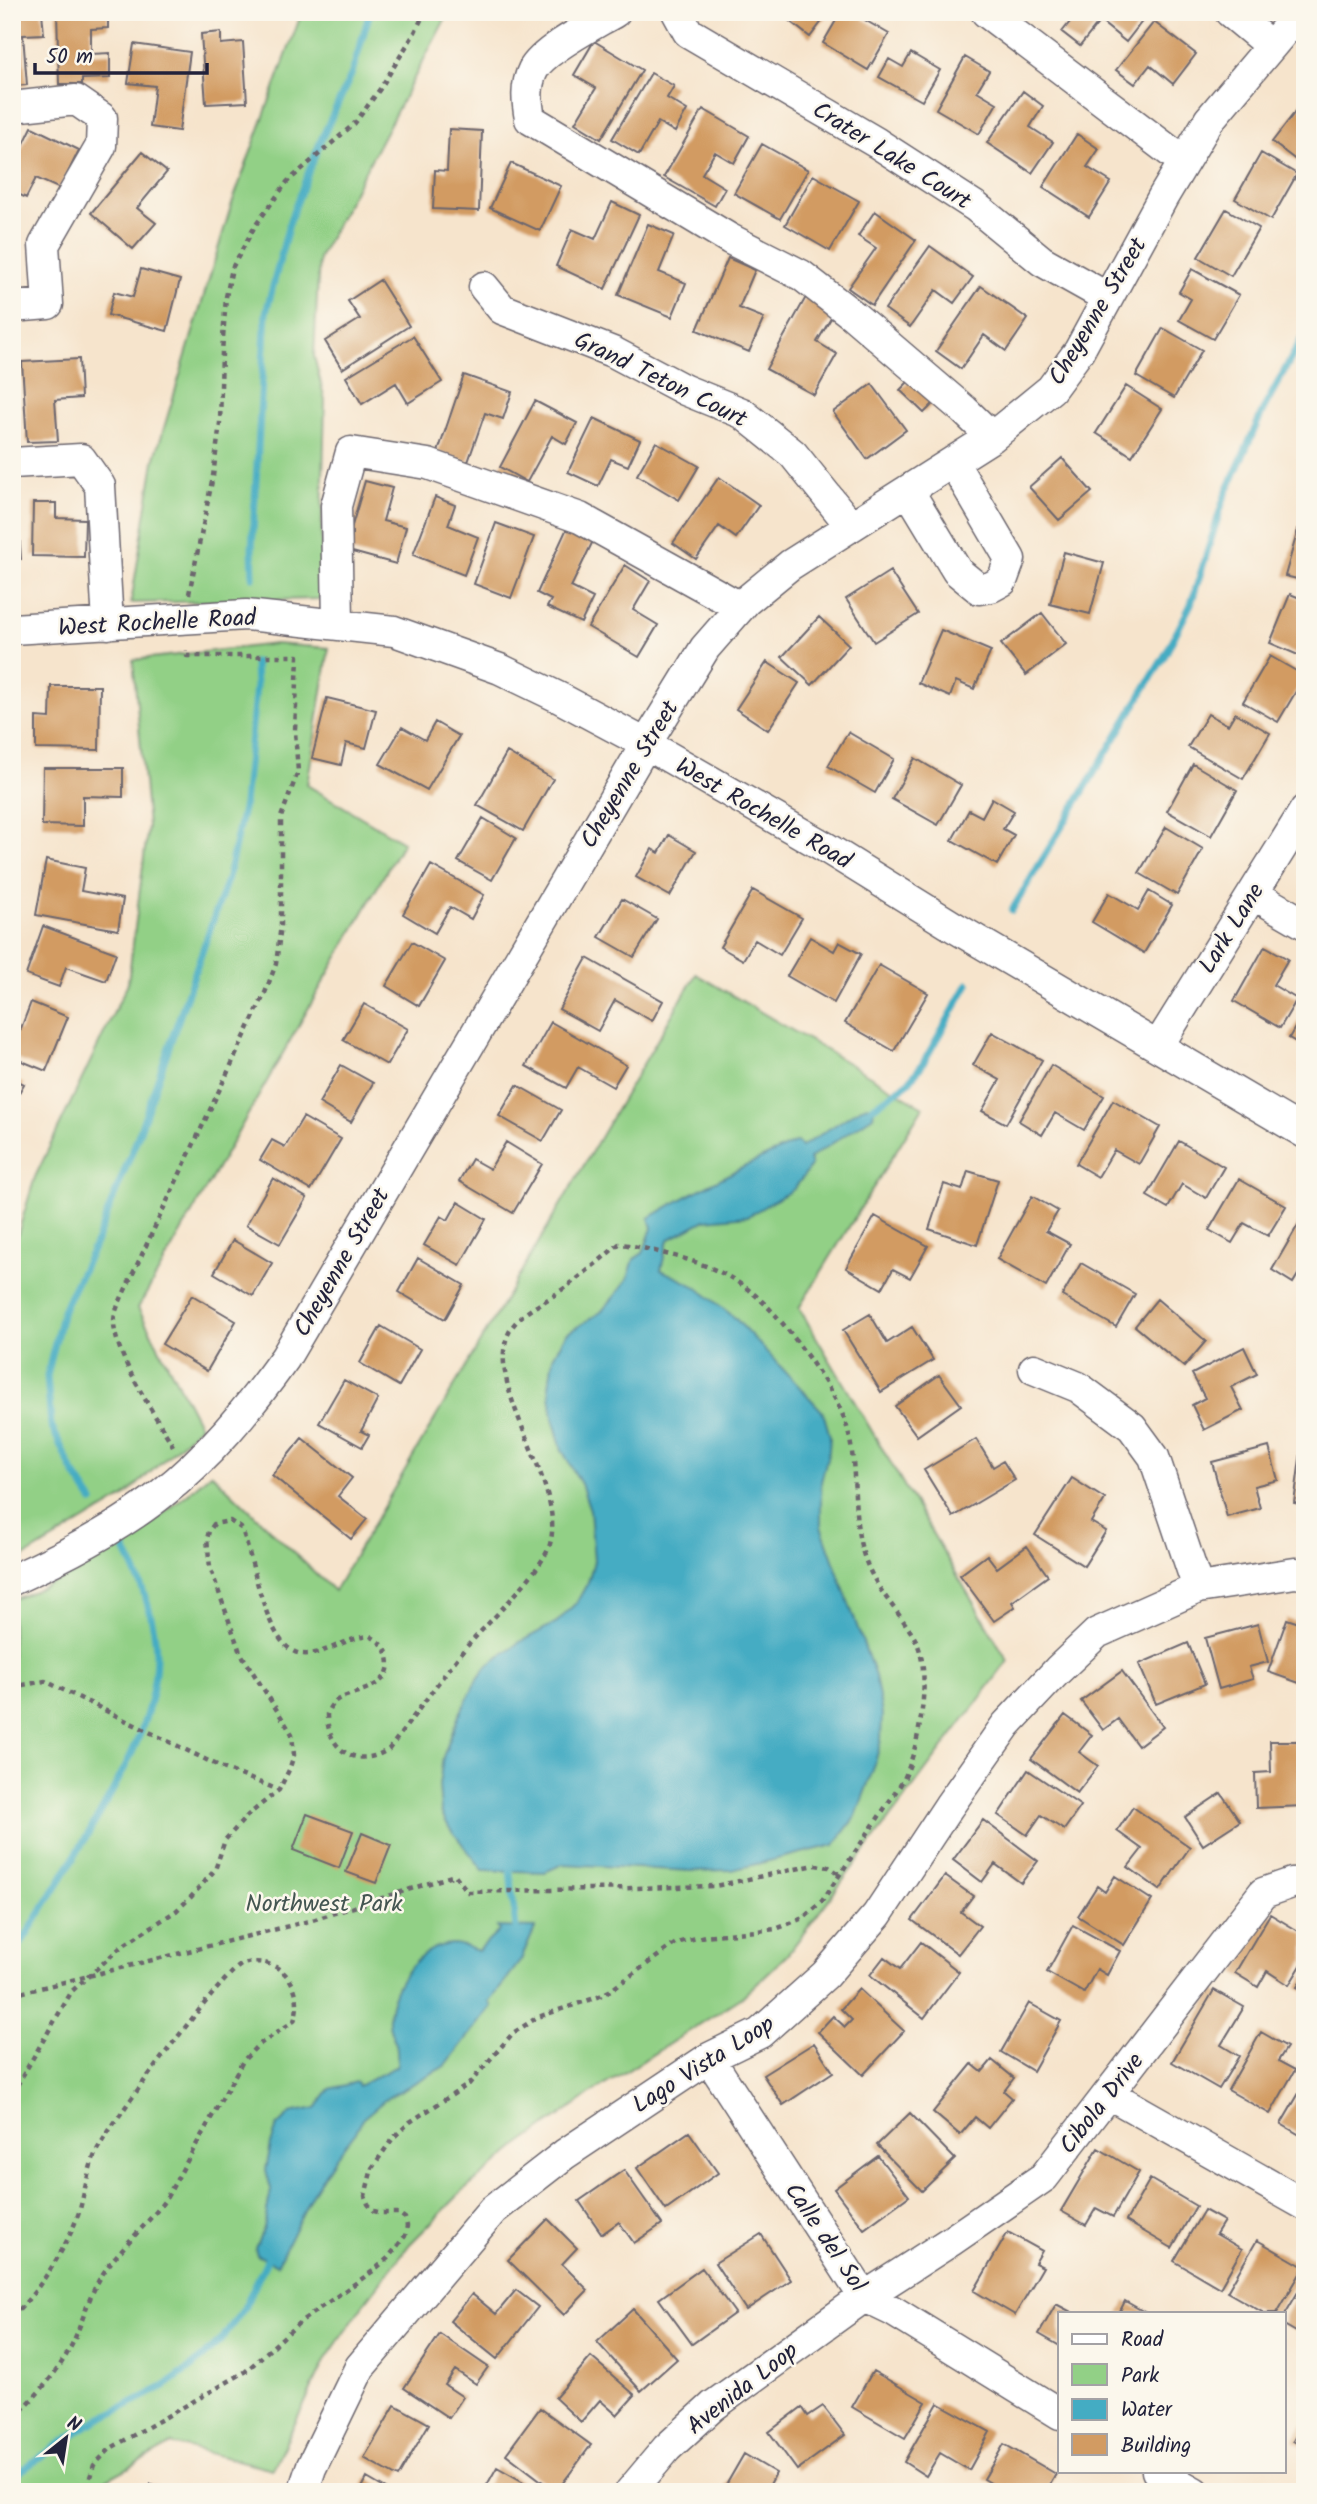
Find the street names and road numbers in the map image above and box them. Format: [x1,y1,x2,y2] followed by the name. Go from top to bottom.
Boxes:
[804,92,979,221] street label: Crater Lake Court
[1039,230,1158,393] street label: Cheyenne Street
[567,322,754,440] street label: Grand Teton Court
[57,599,258,648] street label: West Rochelle Road
[571,693,690,856] street label: Cheyenne Street
[668,748,860,881] street label: West Rochelle Road
[1189,875,1276,982] street label: Lark Lane
[284,1180,401,1345] street label: Cheyenne Street
[625,2006,783,2125] street label: Lago Vista Loop
[1050,2044,1155,2163] street label: Cibola Drive
[773,2175,876,2301] street label: Calle del Sol
[678,2332,808,2446] street label: Avenida Loop

